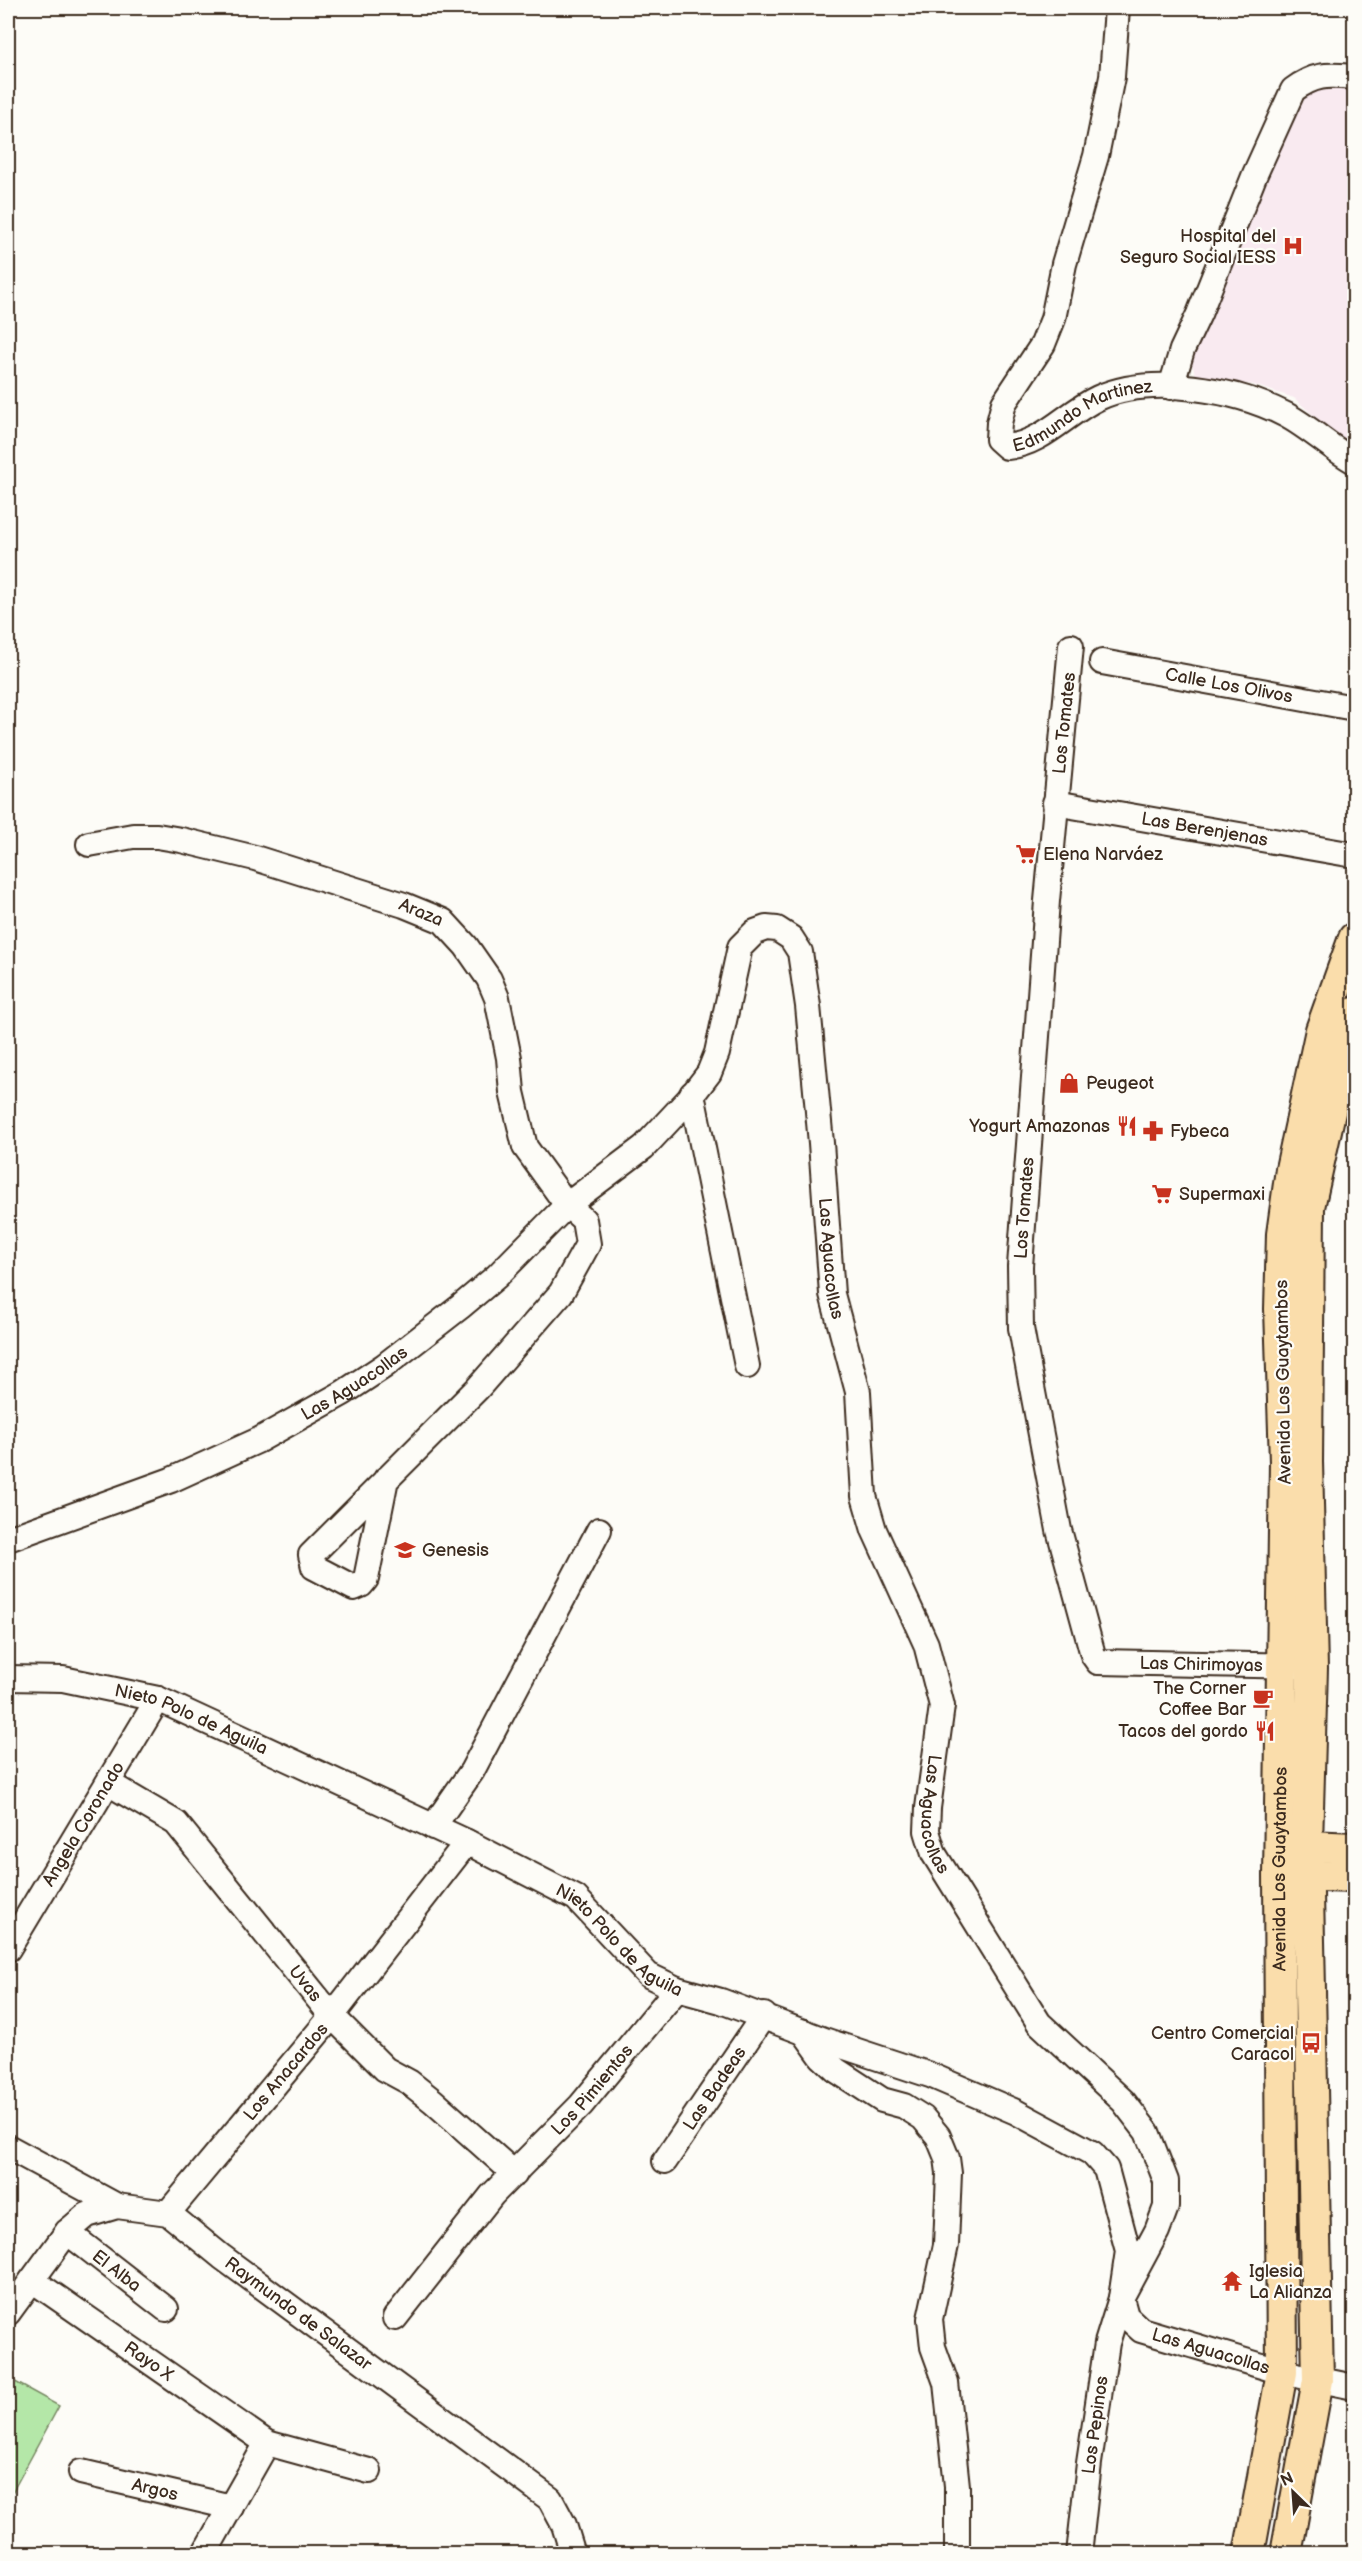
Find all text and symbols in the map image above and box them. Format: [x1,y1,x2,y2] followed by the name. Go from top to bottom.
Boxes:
[1120,226,1276,268] place label: Hospital del Seguro Social IESS
[1281,234,1305,258] hospital icon: Hospital del Seguro Social IESS
[1010,376,1153,457] street label: Edmundo Martinez
[1163,664,1294,708] street label: Calle Los Olivos
[1049,671,1080,775] street label: Los Tomates
[1140,808,1270,851] street label: Las Berenjenas
[1014,842,1038,866] supermarket icon: Elena Narváez
[1043,844,1163,865] place label: Elena Narváez
[396,894,446,931] street label: Araza
[1057,1071,1081,1095] shop icon: Peugeot
[1086,1073,1154,1094] place label: Peugeot
[1115,1114,1139,1138] restaurant icon: Yogurt Amazonas
[968,1116,1110,1137] place label: Yogurt Amazonas
[1141,1119,1165,1143] pharmacy icon: Fybeca
[1170,1121,1229,1142] place label: Fybeca
[1010,1156,1039,1260] street label: Los Tomates
[1150,1182,1174,1206] supermarket icon: Supermaxi
[1179,1184,1265,1205] place label: Supermaxi
[814,1197,848,1322] street label: Las Aguacollas
[1271,1279,1296,1484] street label: Avenida Los Guaytambos
[298,1342,412,1425] street label: Las Aguacollas
[393,1538,417,1562] school or university icon: Genesis
[422,1540,489,1561] place label: Genesis
[1139,1653,1263,1676] street label: Las Chirimoyas
[1153,1678,1246,1720] place label: The Corner Coffee Bar
[113,1680,271,1759] street label: Nieto Polo de Aguila
[1251,1686,1275,1710] cafe icon: The Corner Coffee Bar
[1253,1719,1277,1743] restaurant icon: Tacos del gordo
[1118,1721,1248,1742] place label: Tacos del gordo
[916,1753,954,1878] street label: Las Aguacollas
[38,1758,129,1890] street label: Angela Coronado
[1269,1766,1292,1971] street label: Avenida Los Guaytambos
[552,1880,686,2001] street label: Nieto Polo de Aguila
[284,1961,326,2006] street label: Uvas
[239,2019,333,2125] street label: Los Anacardos
[1151,2023,1294,2065] place label: Centro Comercial Caracol
[1299,2031,1323,2055] bus stop icon: Centro Comercial Caracol
[547,2040,638,2140] street label: Los Pimientos
[679,2043,751,2134] street label: Las Badeas
[88,2246,145,2297] street label: El Alba
[221,2253,376,2375] street label: Raymundo de Salazar
[1249,2261,1332,2303] place label: Iglesia La Alianza
[1220,2269,1244,2293] temple icon: Iglesia La Alianza
[1149,2324,1272,2379] street label: Las Aguacollas
[120,2337,178,2386] street label: Rayo X
[1078,2374,1113,2476] street label: Los Pepinos
[1263,2462,1323,2522] north arrow
[1278,2469,1297,2491] text: N
[130,2474,180,2505] street label: Argos

